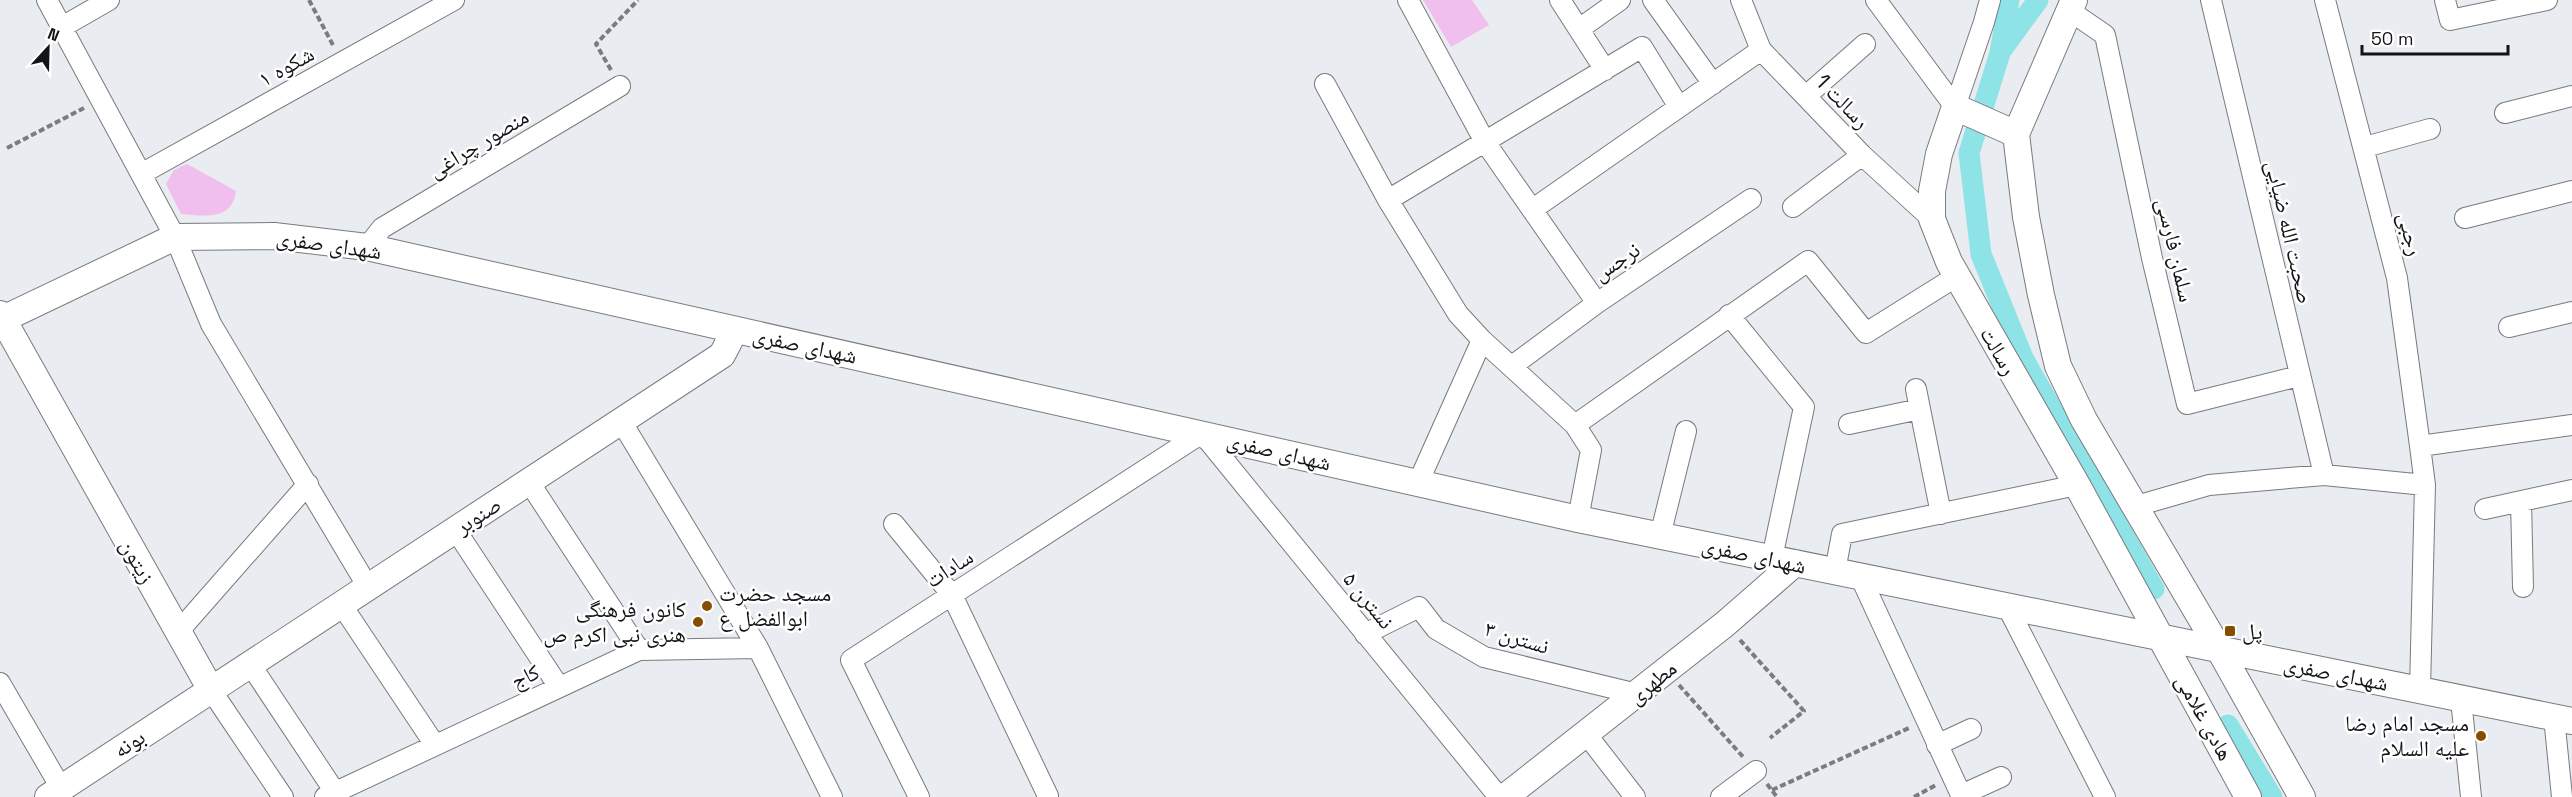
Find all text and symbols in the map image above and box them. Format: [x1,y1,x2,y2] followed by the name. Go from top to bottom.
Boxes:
[18,18,78,78] north arrow
[2362,18,2508,56] scale bar
[45,23,62,46] text: N
[2371,27,2413,50] text: 50 m
[253,39,319,93] street label: شکوه ۱
[1810,68,1876,134] street label: رسالت 1
[423,102,533,184] street label: منصور چراغی
[2260,158,2320,306] street label: صحبت الله ضیایی
[2150,195,2202,305] street label: سلمان فارسی
[2392,209,2430,259] street label: رجبی
[275,223,383,265] street label: شهدای صفری
[1587,235,1645,287] street label: نرجس
[750,320,860,370] street label: شهدای صفری
[1974,322,2024,380] street label: رسالت
[1224,425,1334,477] street label: شهدای صفری
[449,490,506,541] street label: صنوبر
[1699,530,1809,580] street label: شهدای صفری
[114,534,162,588] street label: زیتون
[920,542,978,594] street label: سادات
[1337,566,1401,634] street label: نسترن ۵
[719,579,831,632] place label: مسجد حضرت ابوالفضل ع
[543,595,686,649] place label: کانون فرهنگی هنری نبی اکرم ص
[700,599,714,613] marker: مسجد حضرت ابوالفضل ع
[1481,614,1553,660] street label: نسترن ۳
[691,615,705,629] marker: کانون فرهنگی هنری نبی اکرم ص
[2242,617,2263,645] place label: پل
[2223,624,2237,638] marker: پل
[2281,649,2391,697] street label: شهدای صفری
[1622,654,1682,710] street label: مطهری
[506,657,544,695] street label: کاج
[2170,669,2240,765] street label: هادی غلامی
[2345,709,2469,763] place label: مسجد امام رضا علیه السلام
[108,722,150,764] street label: بونه
[2474,729,2488,743] marker: مسجد امام رضا علیه السلام

